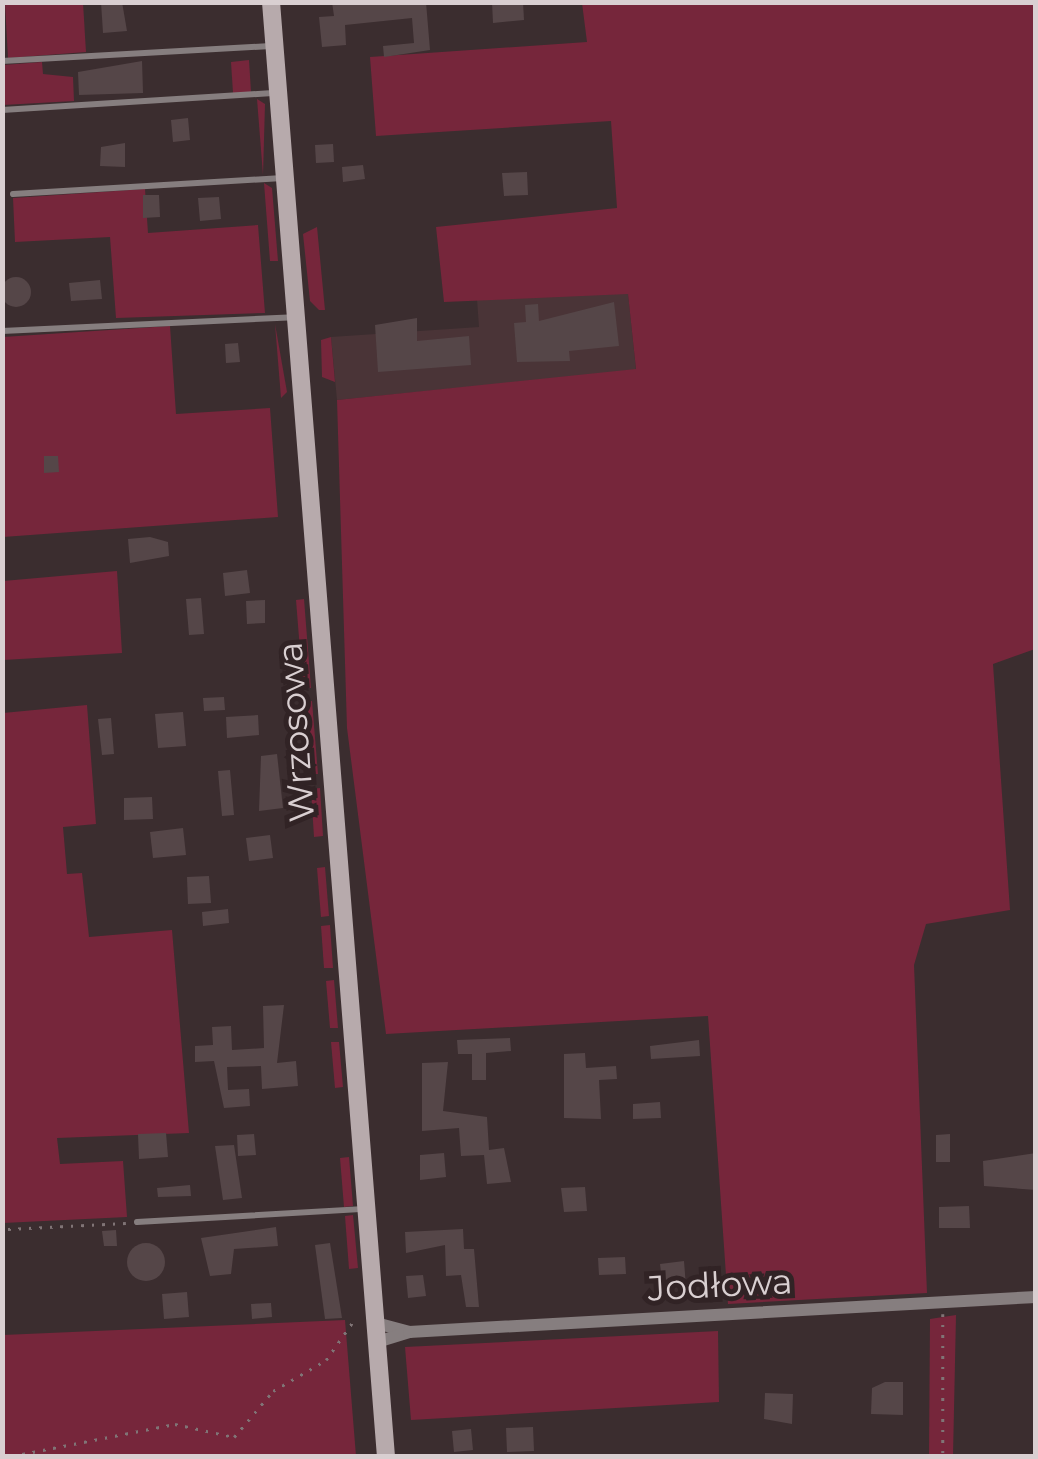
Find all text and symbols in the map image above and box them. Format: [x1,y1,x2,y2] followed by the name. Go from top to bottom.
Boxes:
[269,641,323,823] street label: Wrzosowa
[646,1260,794,1310] street label: Jodłowa

